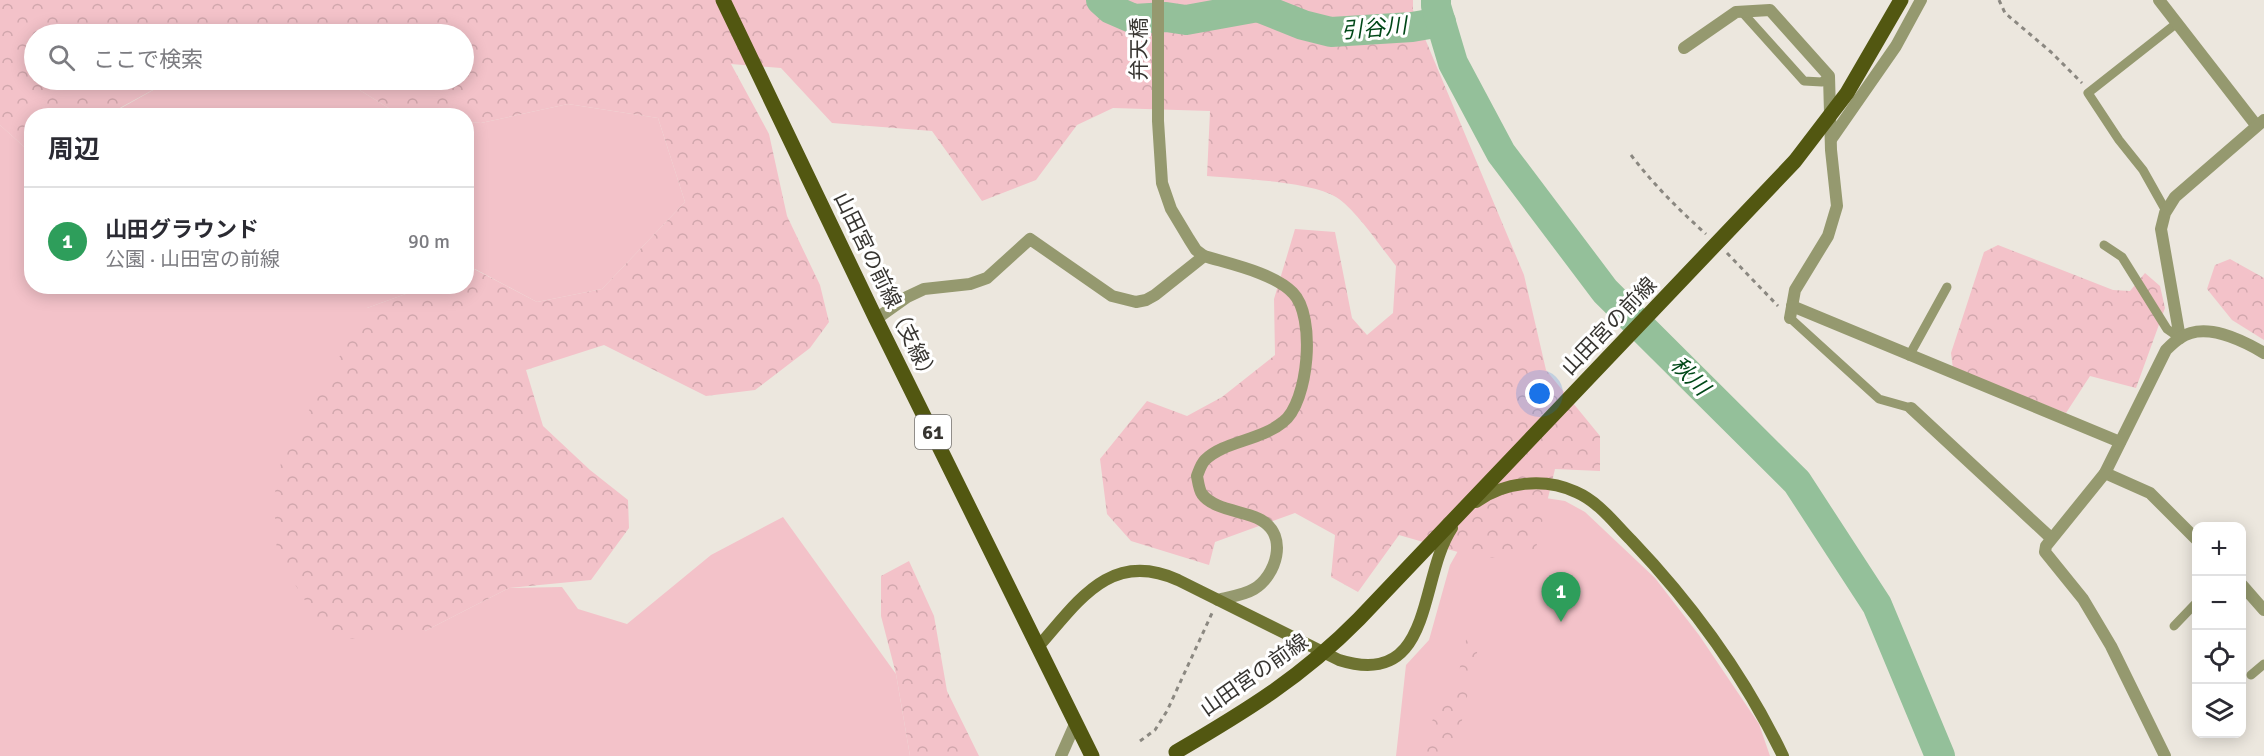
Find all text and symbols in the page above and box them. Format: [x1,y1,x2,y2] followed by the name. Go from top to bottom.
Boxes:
[1340,12,1410,44] water label: 引谷川
[1126,18,1152,81] street label: 弁天橋
[24,24,474,90] search box
[45,41,78,74] icon: search
[93,46,203,73] text: ここで検索
[48,134,100,166] text: 周辺
[828,188,944,388] street label: 山田宮の前線（支線）
[105,216,259,243] text: 山田グラウンド
[62,229,73,254] text: 1
[408,229,450,254] text: 90 m
[105,247,280,272] text: 公園 · 山田宮の前線
[1556,272,1662,380] street label: 山田宮の前線
[1665,351,1717,403] water label: 秋川
[1525,379,1554,408] your location
[915,415,951,449] road number: 61
[2192,522,2246,738] map controls
[2192,522,2246,576] button: +
[1542,572,1580,622] pin: 1
[2192,576,2246,630] button: −
[1195,628,1313,722] street label: 山田宮の前線
[2192,630,2246,684] button: locate
[2192,684,2246,738] button: layers

